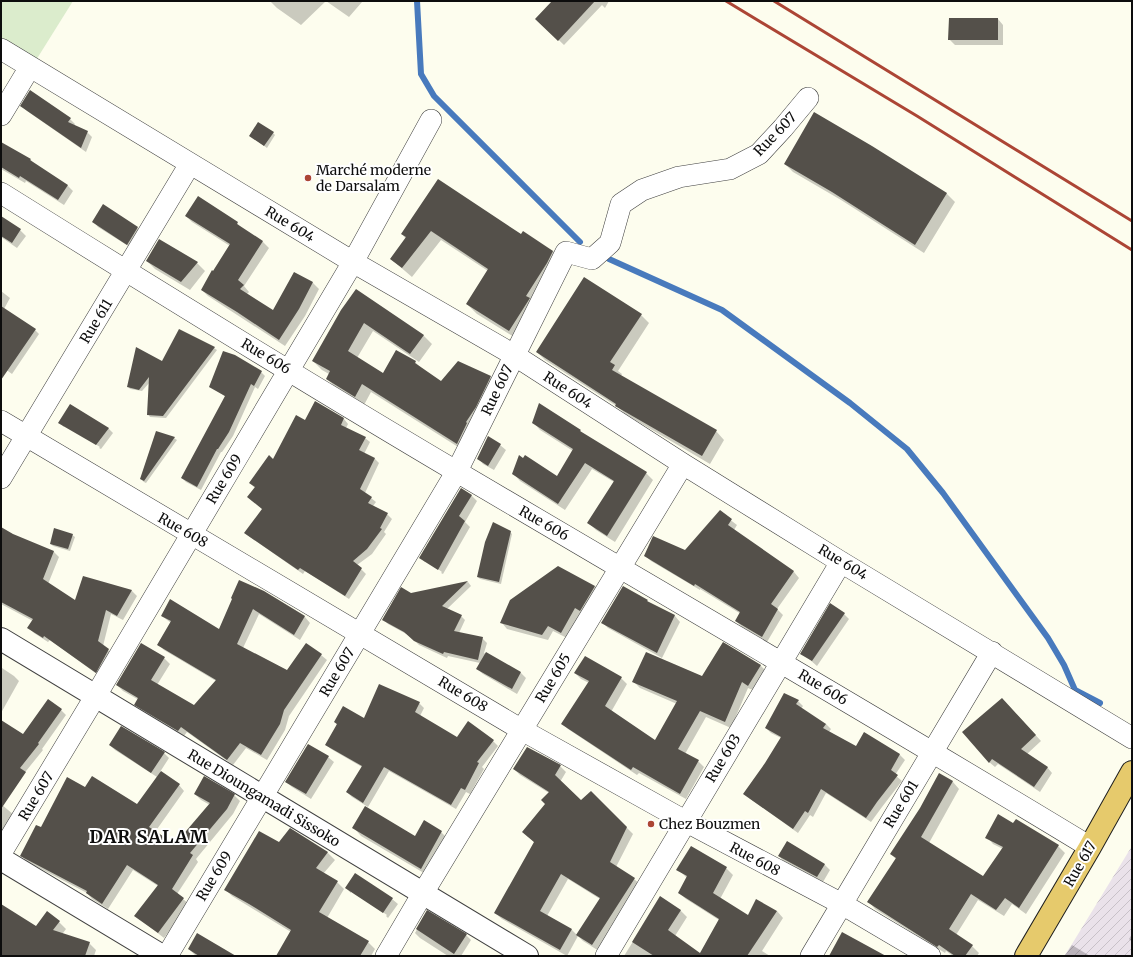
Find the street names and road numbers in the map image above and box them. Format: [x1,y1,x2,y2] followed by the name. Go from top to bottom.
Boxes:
[750,108,800,160] street label: Rue 607
[262,202,318,246] street label: Rue 604
[76,296,116,346] street label: Rue 611
[238,334,294,378] street label: Rue 606
[477,362,517,418] street label: Rue 607
[540,368,596,413] street label: Rue 604
[202,451,246,507] street label: Rue 609
[516,502,572,544] street label: Rue 606
[155,509,211,551] street label: Rue 608
[815,540,871,584] street label: Rue 604
[315,644,359,700] street label: Rue 607
[531,650,575,706] street label: Rue 605
[795,665,851,709] street label: Rue 606
[435,672,491,716] street label: Rue 608
[701,730,745,786] street label: Rue 603
[184,745,344,851] street label: Rue Dioungamadi Sissoko
[14,768,58,824] street label: Rue 607
[880,777,922,831] street label: Rue 601
[727,838,783,880] street label: Rue 608
[1060,838,1100,890] street label: Rue 617
[192,848,236,904] street label: Rue 609

